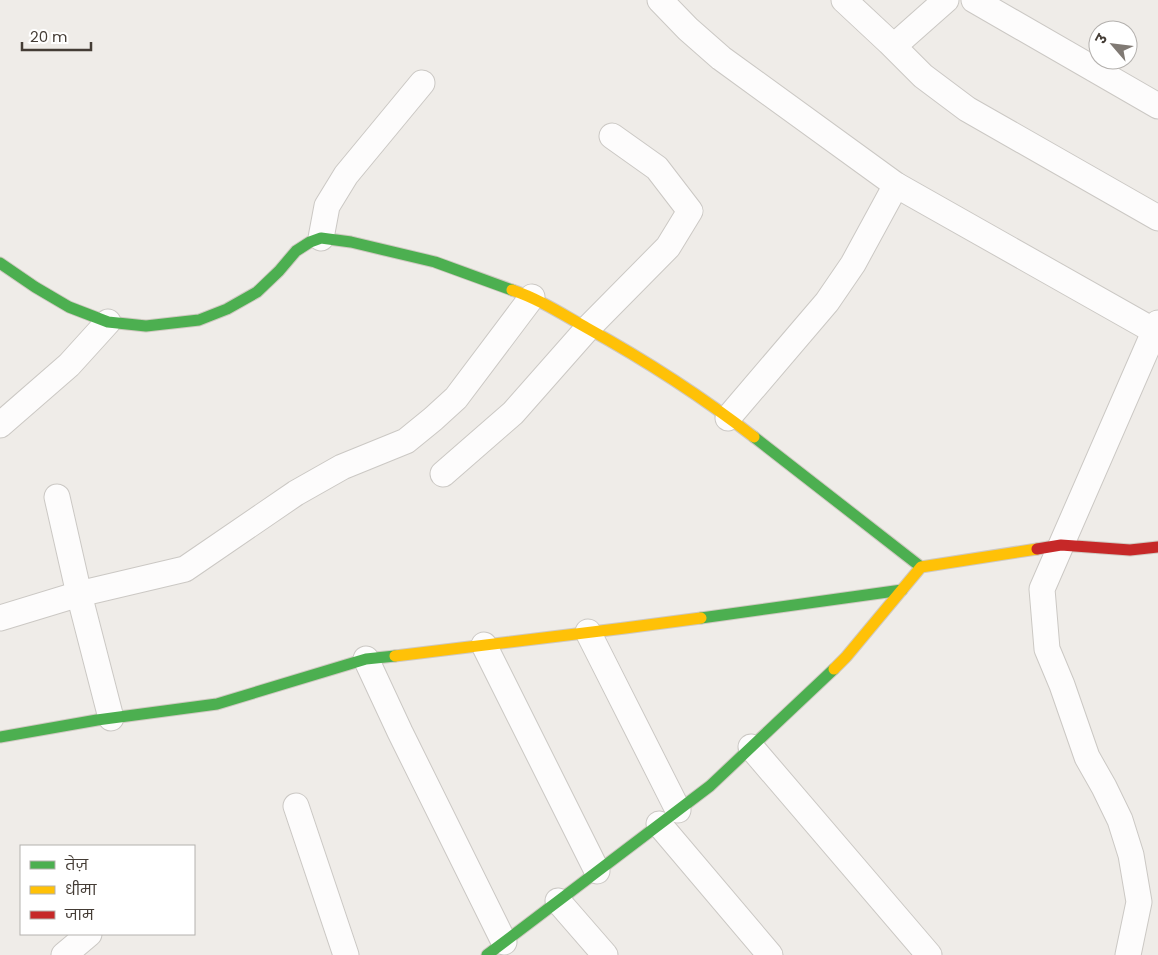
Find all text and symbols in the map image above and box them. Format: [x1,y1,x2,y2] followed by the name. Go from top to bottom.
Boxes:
[22,20,91,52] scale bar
[1088,20,1138,70] north arrow
[30,26,68,47] text: 20 m
[1090,30,1113,48] text: उ
[20,845,195,935] legend
[64,854,88,875] text: तेज़
[65,879,97,900] text: धीमा
[64,904,95,925] text: जाम

